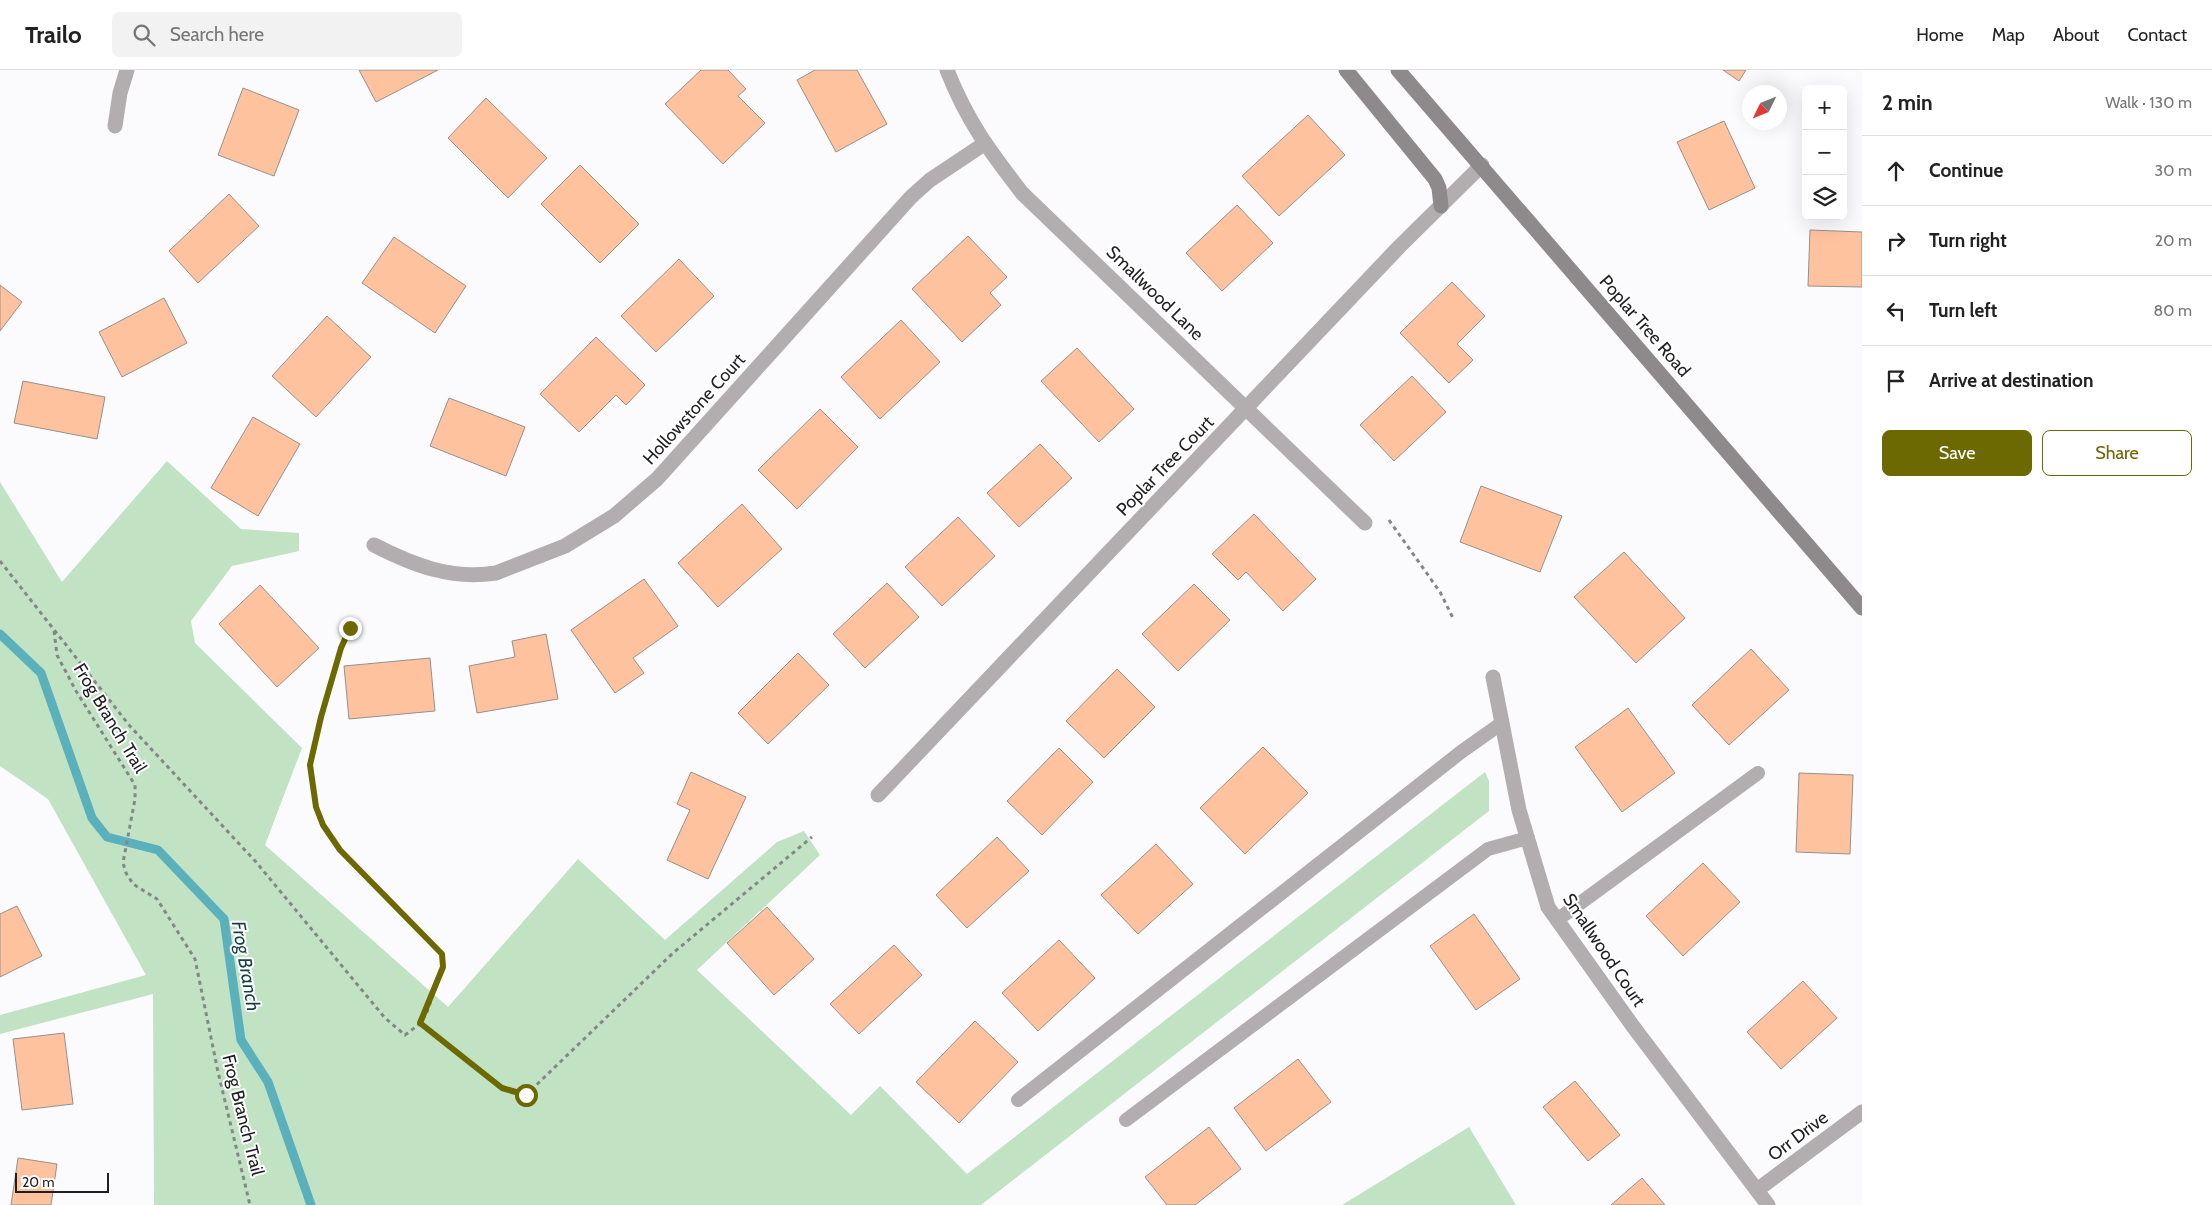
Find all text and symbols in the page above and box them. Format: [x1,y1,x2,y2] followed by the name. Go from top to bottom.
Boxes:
[112,12,462,57] search box
[25,20,82,49] text: Trailo
[130,21,158,49] icon: search
[170,23,264,46] text: Search here
[1916,24,1964,46] text: Home
[1992,24,2025,46] text: Map
[2053,24,2099,46] text: About
[2127,24,2187,46] text: Contact
[1742,85,1787,130] north arrow
[1802,85,1847,220] map controls
[1802,85,1847,130] button: +
[1882,90,1933,115] text: 2 min
[2105,93,2192,112] text: Walk · 130 m
[1802,130,1847,175] button: −
[1882,157,1910,185] icon: ahead
[1929,159,2003,182] text: Continue
[2155,161,2192,180] text: 30 m
[1802,175,1847,220] button: layers
[1882,227,1910,255] icon: right
[1929,229,2007,252] text: Turn right
[2155,231,2192,250] text: 20 m
[1102,241,1208,345] street label: Smallwood Lane
[1595,271,1695,381] street label: Poplar Tree Road
[1882,297,1910,325] icon: left
[1929,299,1997,322] text: Turn left
[2154,301,2192,320] text: 80 m
[638,349,750,469] street label: Hollowstone Court
[1882,367,1910,395] icon: arrive
[1929,369,2093,392] text: Arrive at destination
[1112,411,1218,521] street label: Poplar Tree Court
[1882,430,2032,476] button: Save
[2042,430,2192,476] button: Share
[339,617,362,640] route end
[69,659,152,778] street label: Frog Branch Trail
[1558,889,1650,1011] street label: Smallwood Court
[227,919,265,1013] water label: Frog Branch
[217,1052,269,1179] street label: Frog Branch Trail
[515,1084,538,1107] route start
[1764,1106,1832,1166] street label: Orr Drive
[15,1170,109,1193] scale bar
[22,1173,55,1191] text: 20 m

